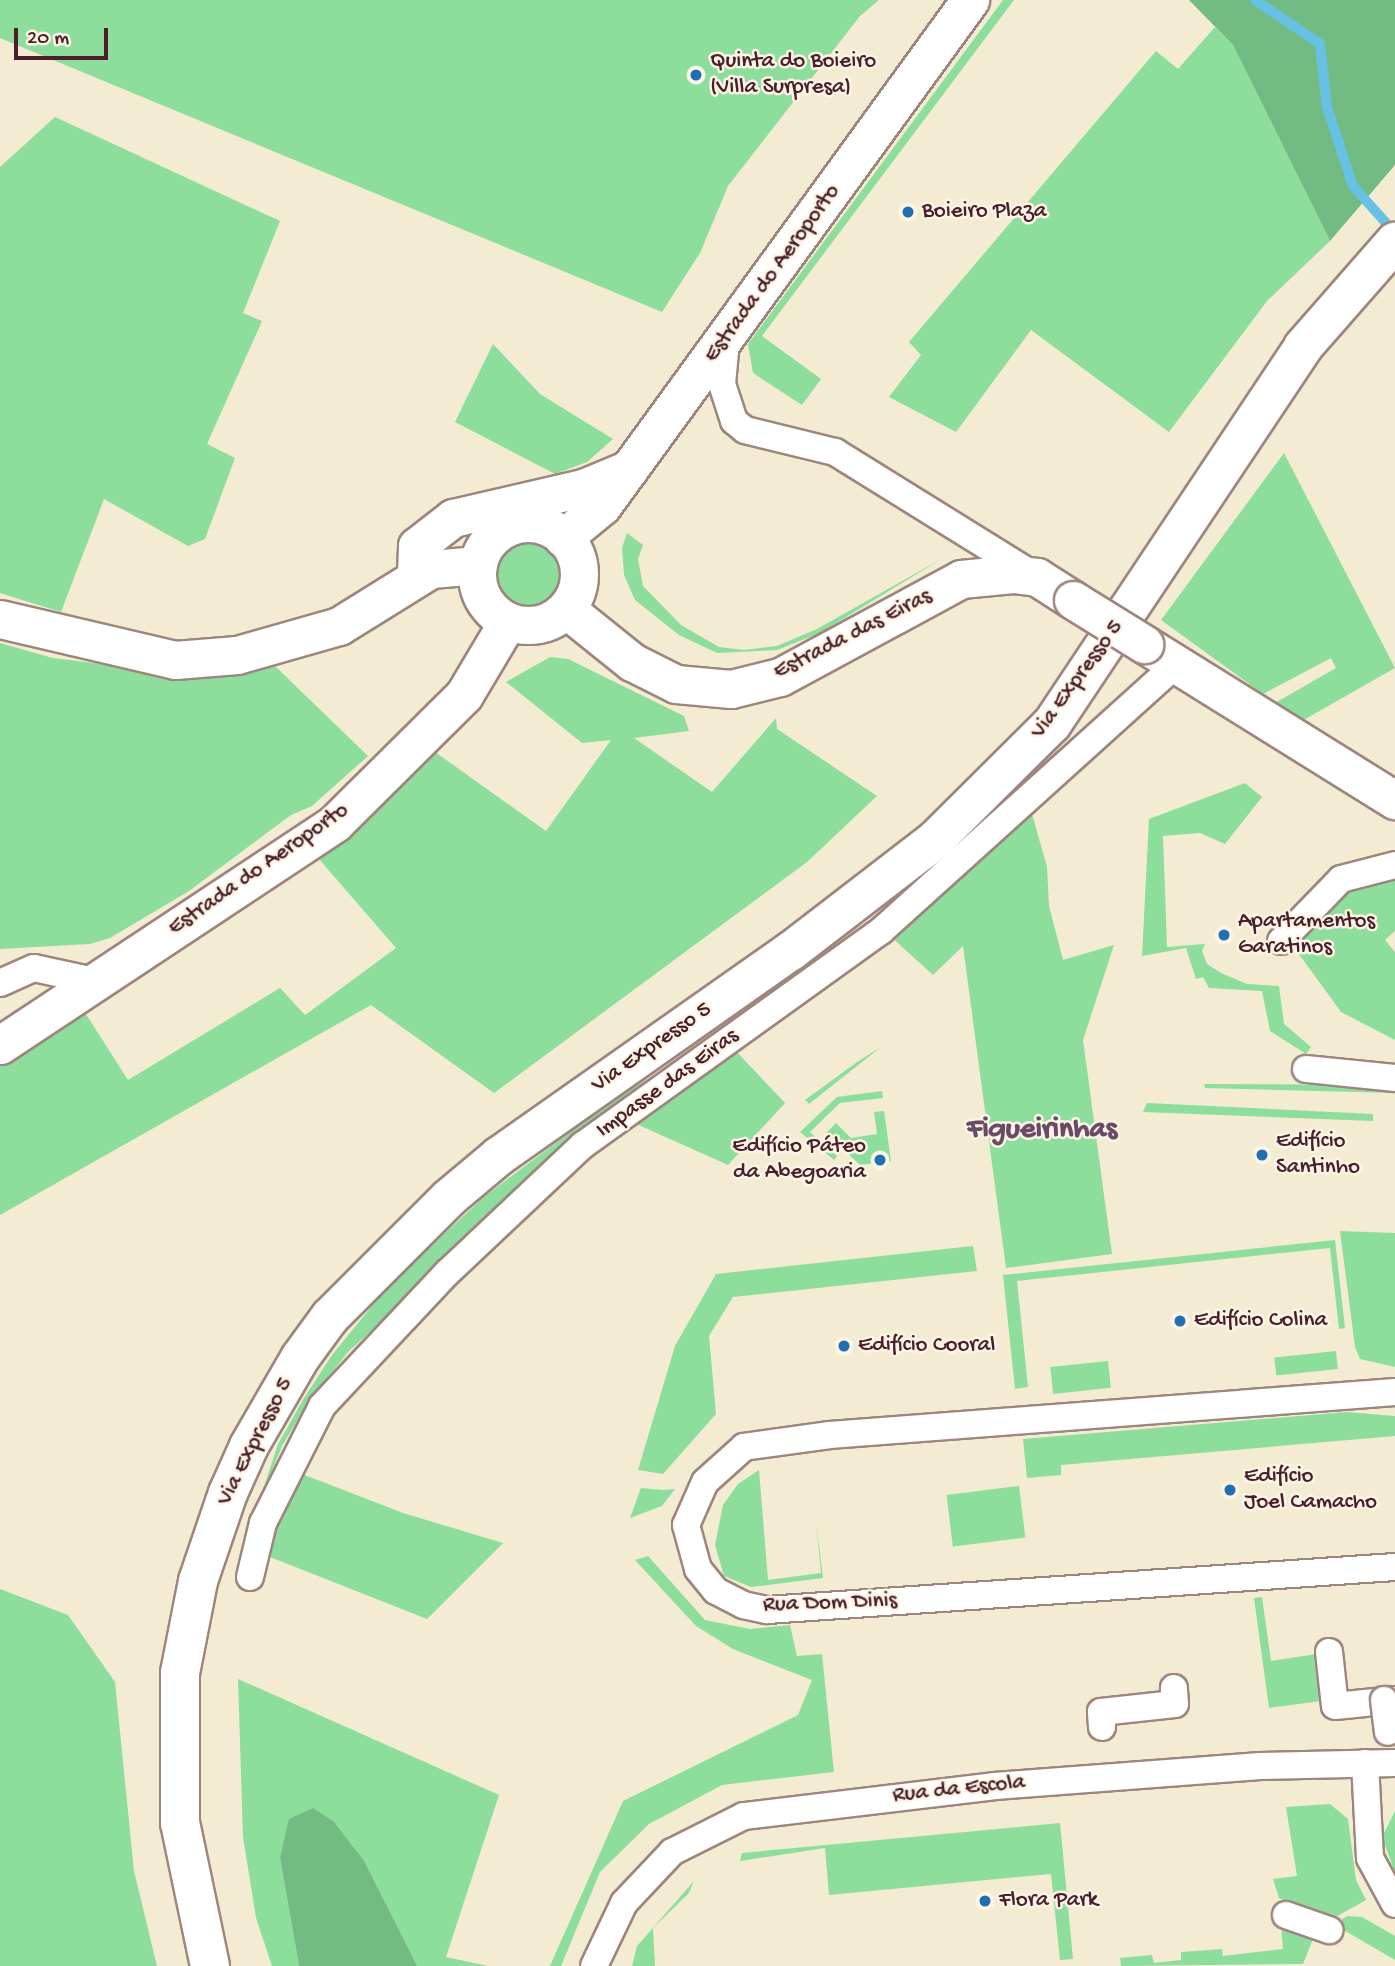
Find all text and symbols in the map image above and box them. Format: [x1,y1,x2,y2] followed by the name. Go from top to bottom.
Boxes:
[18,14,112,58] scale bar
[27,27,69,52] text: 20 m
[710,48,876,102] place label: Quinta do Boieiro (Villa Surpresa)
[688,67,704,83] marker: Quinta do Boieiro (Villa Surpresa)
[699,179,847,369] street label: Estrada do Aeroporto
[922,198,1047,226] place label: Boieiro Plaza
[900,204,916,220] marker: Boieiro Plaza
[769,583,937,687] street label: Estrada das Eiras
[1026,615,1130,745] street label: Via Expresso 5
[163,797,355,943] street label: Estrada do Aeroporto
[1238,908,1375,962] place label: Apartamentos Garatinos
[1216,927,1232,943] marker: Apartamentos Garatinos
[587,996,717,1100] street label: Via Expresso 5
[592,1023,744,1145] street label: Impasse das Eiras
[967,1113,1117,1149] district label: Figueirinhas
[1276,1128,1360,1182] place label: Edifício Santinho
[732,1133,866,1187] place label: Edifício Páteo da Abegoaria
[1254,1147,1270,1163] marker: Edifício Santinho
[872,1152,888,1168] marker: Edifício Páteo da Abegoaria
[1194,1307,1327,1335] place label: Edifício Colina
[1172,1313,1188,1329] marker: Edifício Colina
[858,1332,995,1360] place label: Edifício Cooral
[836,1338,852,1354] marker: Edifício Cooral
[212,1373,300,1511] street label: Via Expresso 5
[1244,1463,1377,1517] place label: Edifício Joel Camacho
[1222,1482,1238,1498] marker: Edifício Joel Camacho
[762,1588,898,1620] street label: Rua Dom Dinis
[891,1769,1027,1811] street label: Rua da Escola
[999,1887,1098,1915] place label: Flora Park
[977,1893,993,1909] marker: Flora Park

